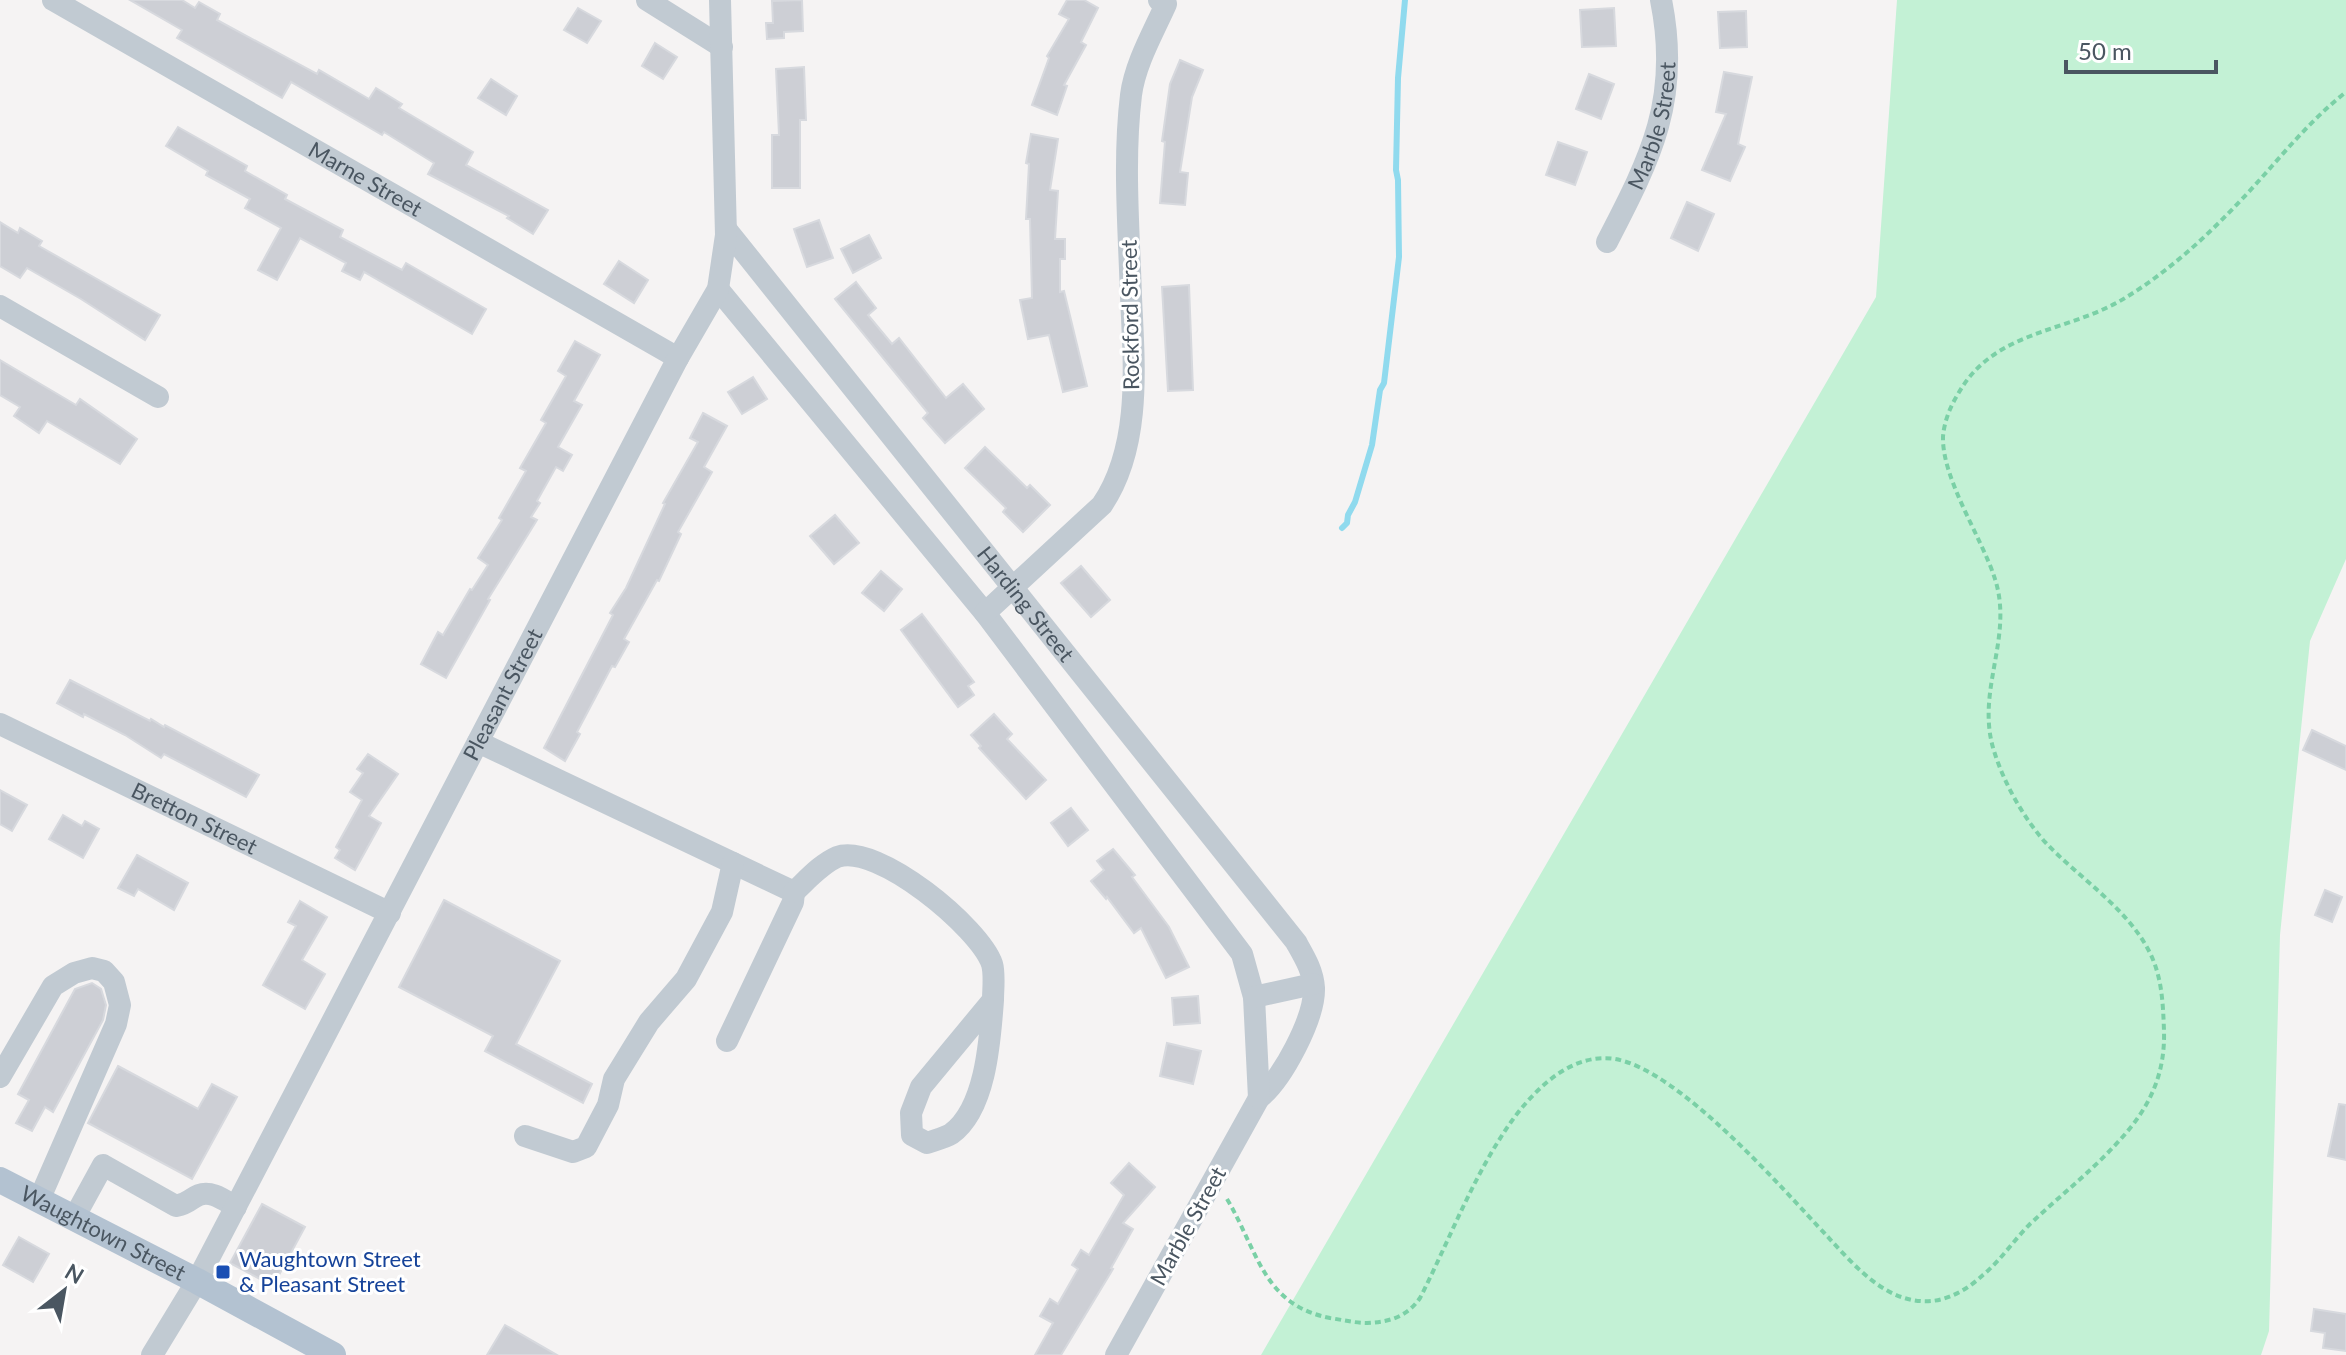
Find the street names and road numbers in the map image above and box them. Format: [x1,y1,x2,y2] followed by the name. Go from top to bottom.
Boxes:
[1621,61,1680,194] street label: Marble Street
[304,135,427,222] street label: Marne Street
[1115,239,1144,390] street label: Rockford Street
[972,541,1080,667] street label: Harding Street
[457,624,548,765] street label: Pleasant Street
[127,776,262,860] street label: Bretton Street
[1144,1162,1231,1290] street label: Marble Street
[16,1179,191,1286] street label: Waughtown Street

